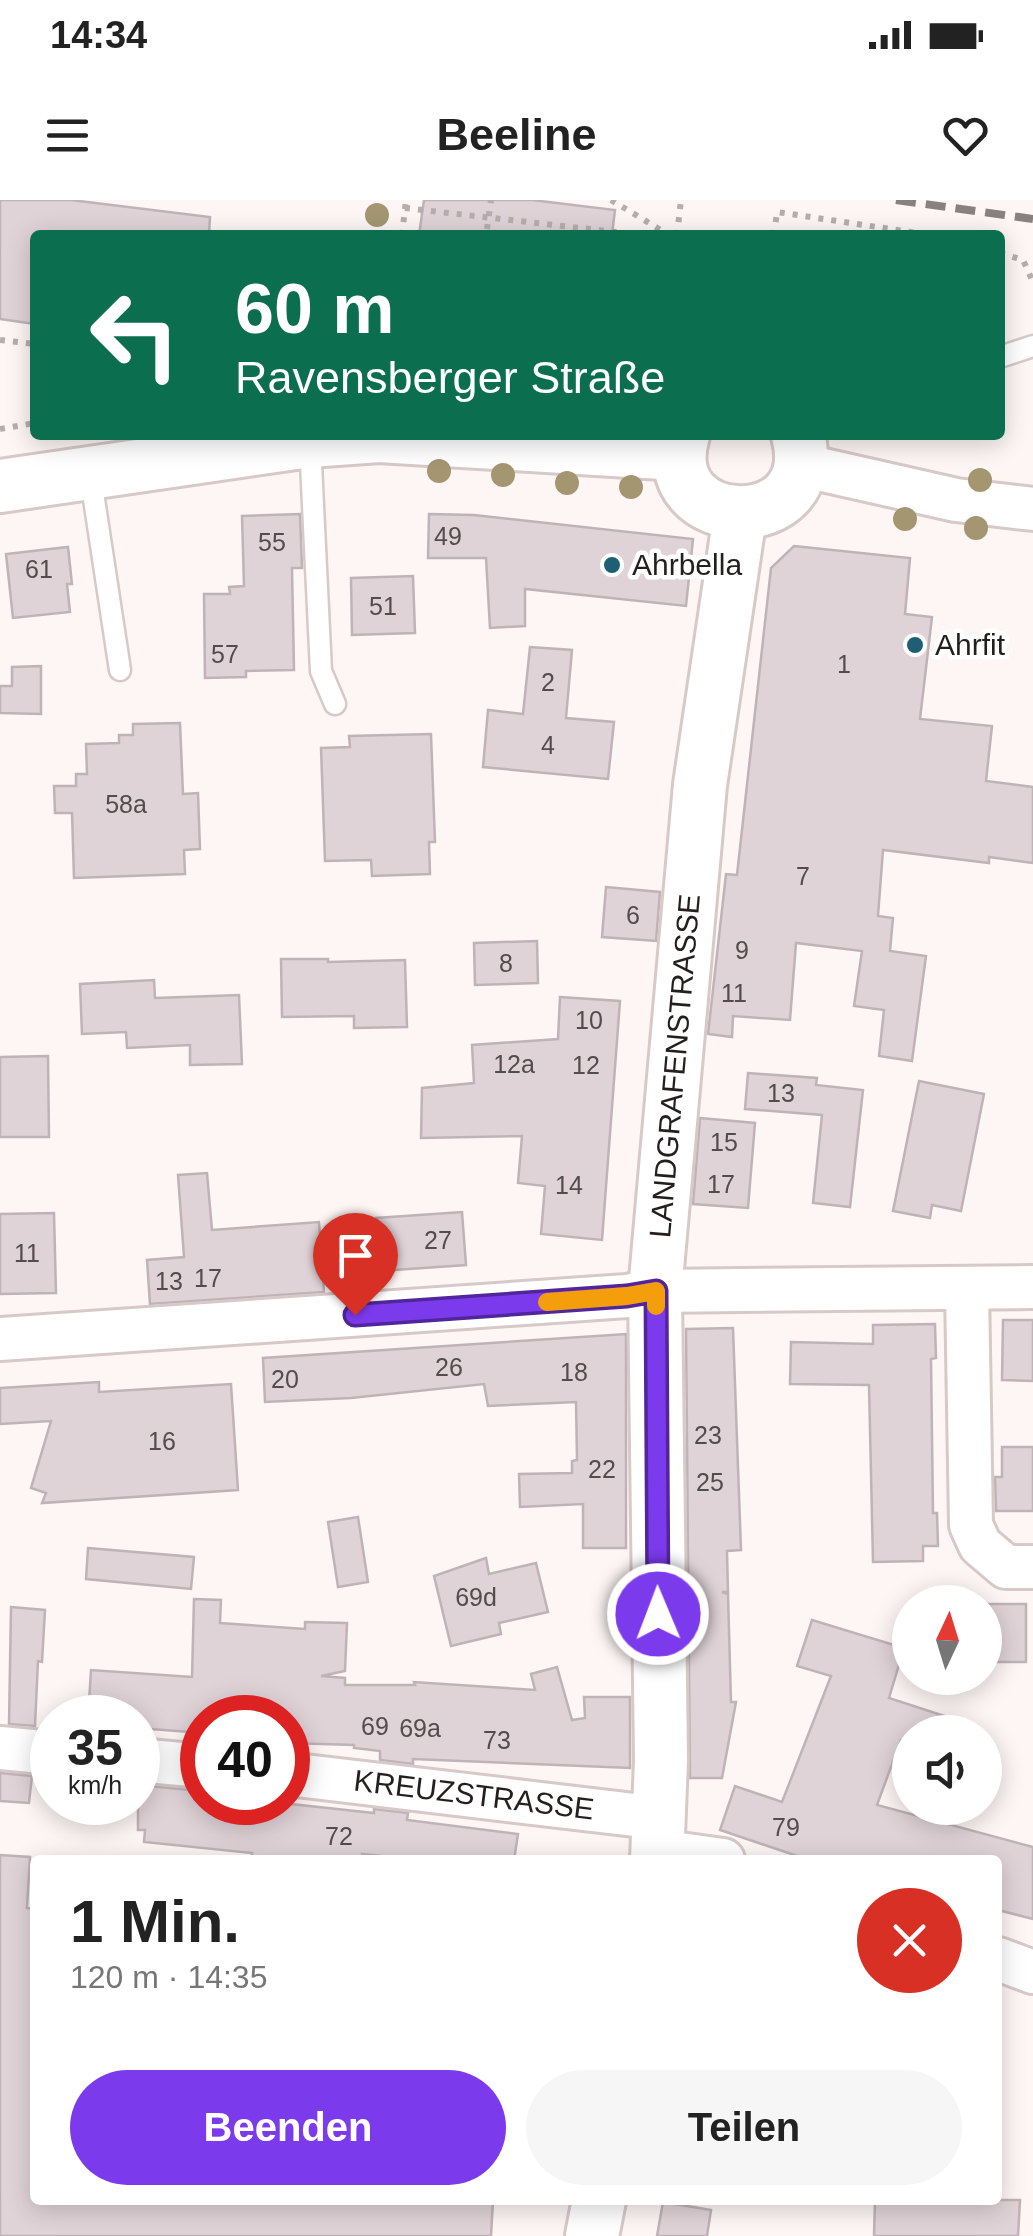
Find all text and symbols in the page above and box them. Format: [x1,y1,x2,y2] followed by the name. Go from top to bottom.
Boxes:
[50,14,147,56] text: 14:34
[40,108,95,163] icon: menu
[938,108,993,163] icon: heart
[436,109,597,160] text: Beeline
[70,270,200,400] icon: left
[235,270,395,348] text: 60 m
[235,352,665,403] text: Ravensberger Straße
[434,522,462,550] house number: 49
[258,528,286,556] house number: 55
[632,548,742,581] place label: Ahrbella
[601,554,623,576] marker: Ahrbella
[25,555,53,583] house number: 61
[369,592,397,620] house number: 51
[935,628,1006,661] place label: Ahrfit
[904,634,926,656] marker: Ahrfit
[211,640,239,668] house number: 57
[837,650,851,678] house number: 1
[541,668,555,696] house number: 2
[541,731,555,759] house number: 4
[105,790,147,818] house number: 58a
[796,862,810,890] house number: 7
[643,893,706,1239] street label: LANDGRAFENSTRASSE
[626,901,640,929] house number: 6
[735,936,749,964] house number: 9
[499,949,513,977] house number: 8
[721,979,747,1007] house number: 11
[575,1006,603,1034] house number: 10
[493,1050,535,1078] house number: 12a
[572,1051,600,1079] house number: 12
[767,1079,795,1107] house number: 13
[710,1128,738,1156] house number: 15
[707,1170,735,1198] house number: 17
[555,1171,583,1199] house number: 14
[313,1213,398,1316] pin
[424,1226,452,1254] house number: 27
[328,1228,383,1283] icon: arrive
[14,1239,40,1267] house number: 11
[194,1264,222,1292] house number: 17
[155,1267,183,1295] house number: 13
[435,1353,463,1381] house number: 26
[560,1358,588,1386] house number: 18
[271,1365,299,1393] house number: 20
[694,1421,722,1449] house number: 23
[148,1427,176,1455] house number: 16
[588,1455,616,1483] house number: 22
[696,1468,724,1496] house number: 25
[606,1562,710,1666] position arrow
[455,1583,497,1611] house number: 69d
[892,1585,1002,1695] north arrow
[892,1585,1002,1825] map controls
[180,1695,310,1825] speed limit sign: 40
[361,1712,389,1740] house number: 69
[399,1714,441,1742] house number: 69a
[892,1715,1002,1825] button: sound
[67,1720,123,1776] text: 35
[483,1726,511,1754] house number: 73
[352,1763,596,1826] street label: KREUZSTRASSE
[68,1771,122,1799] text: km/h
[772,1813,800,1841] house number: 79
[325,1822,353,1850] house number: 72
[70,1888,240,1955] text: 1 Min.
[857,1888,962,1993] button: close
[70,1959,267,1995] text: 120 m · 14:35
[70,2070,506,2185] button: Beenden
[526,2070,962,2185] button: Teilen

